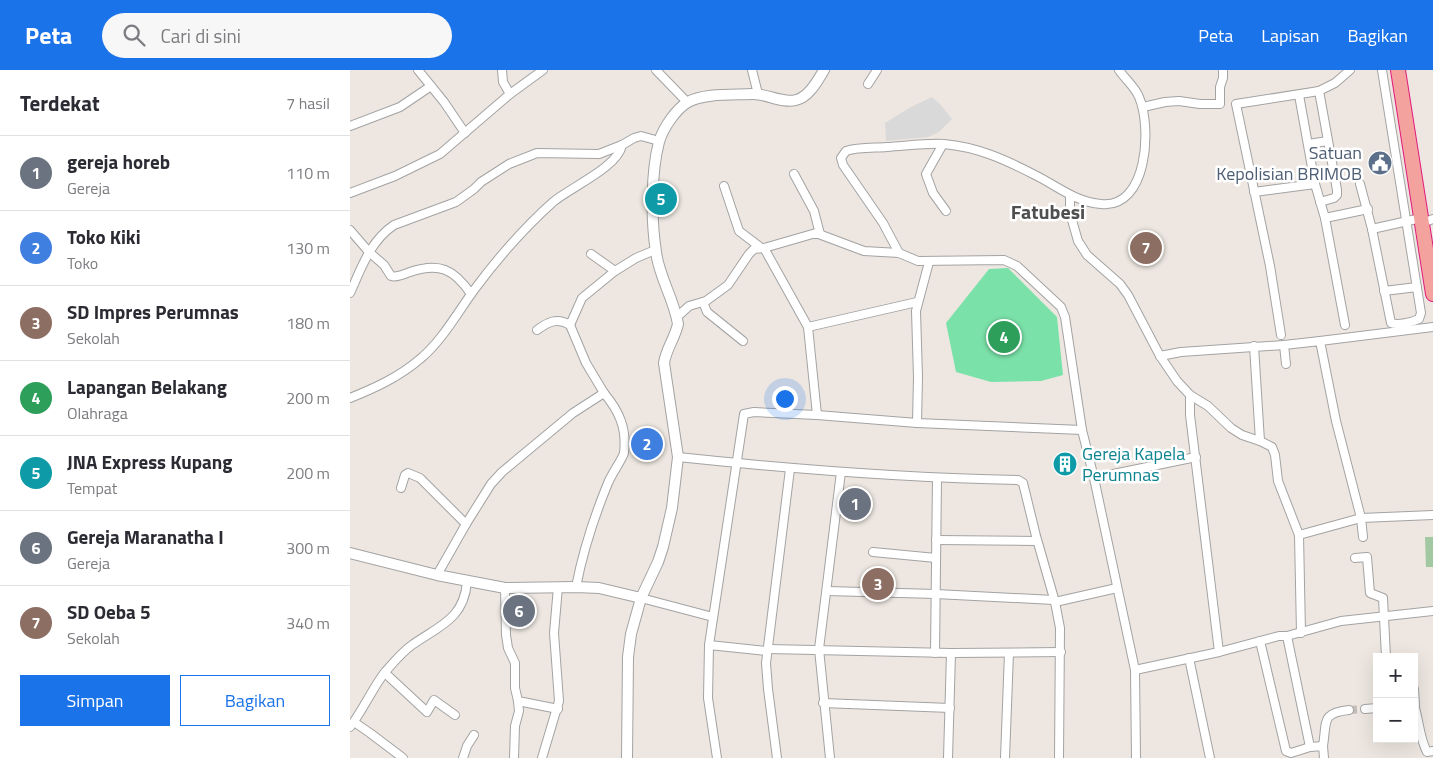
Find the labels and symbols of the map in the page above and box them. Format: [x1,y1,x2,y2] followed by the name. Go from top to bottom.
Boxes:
[1216,139,1362,187] place label: Satuan Kepolisian BRIMOB
[1367,150,1393,176] public building icon: Satuan Kepolisian BRIMOB
[645,180,677,218] pin: 5
[1011,196,1085,227] district label: Fatubesi
[1130,229,1162,267] pin: 7
[988,318,1020,356] pin: 4
[772,386,798,412] your location
[631,425,663,463] pin: 2
[1082,440,1185,488] place label: Gereja Kapela Perumnas
[1052,451,1078,477] building icon: Gereja Kapela Perumnas
[839,485,871,523] pin: 1
[862,565,894,603] pin: 3
[503,592,535,630] pin: 6

